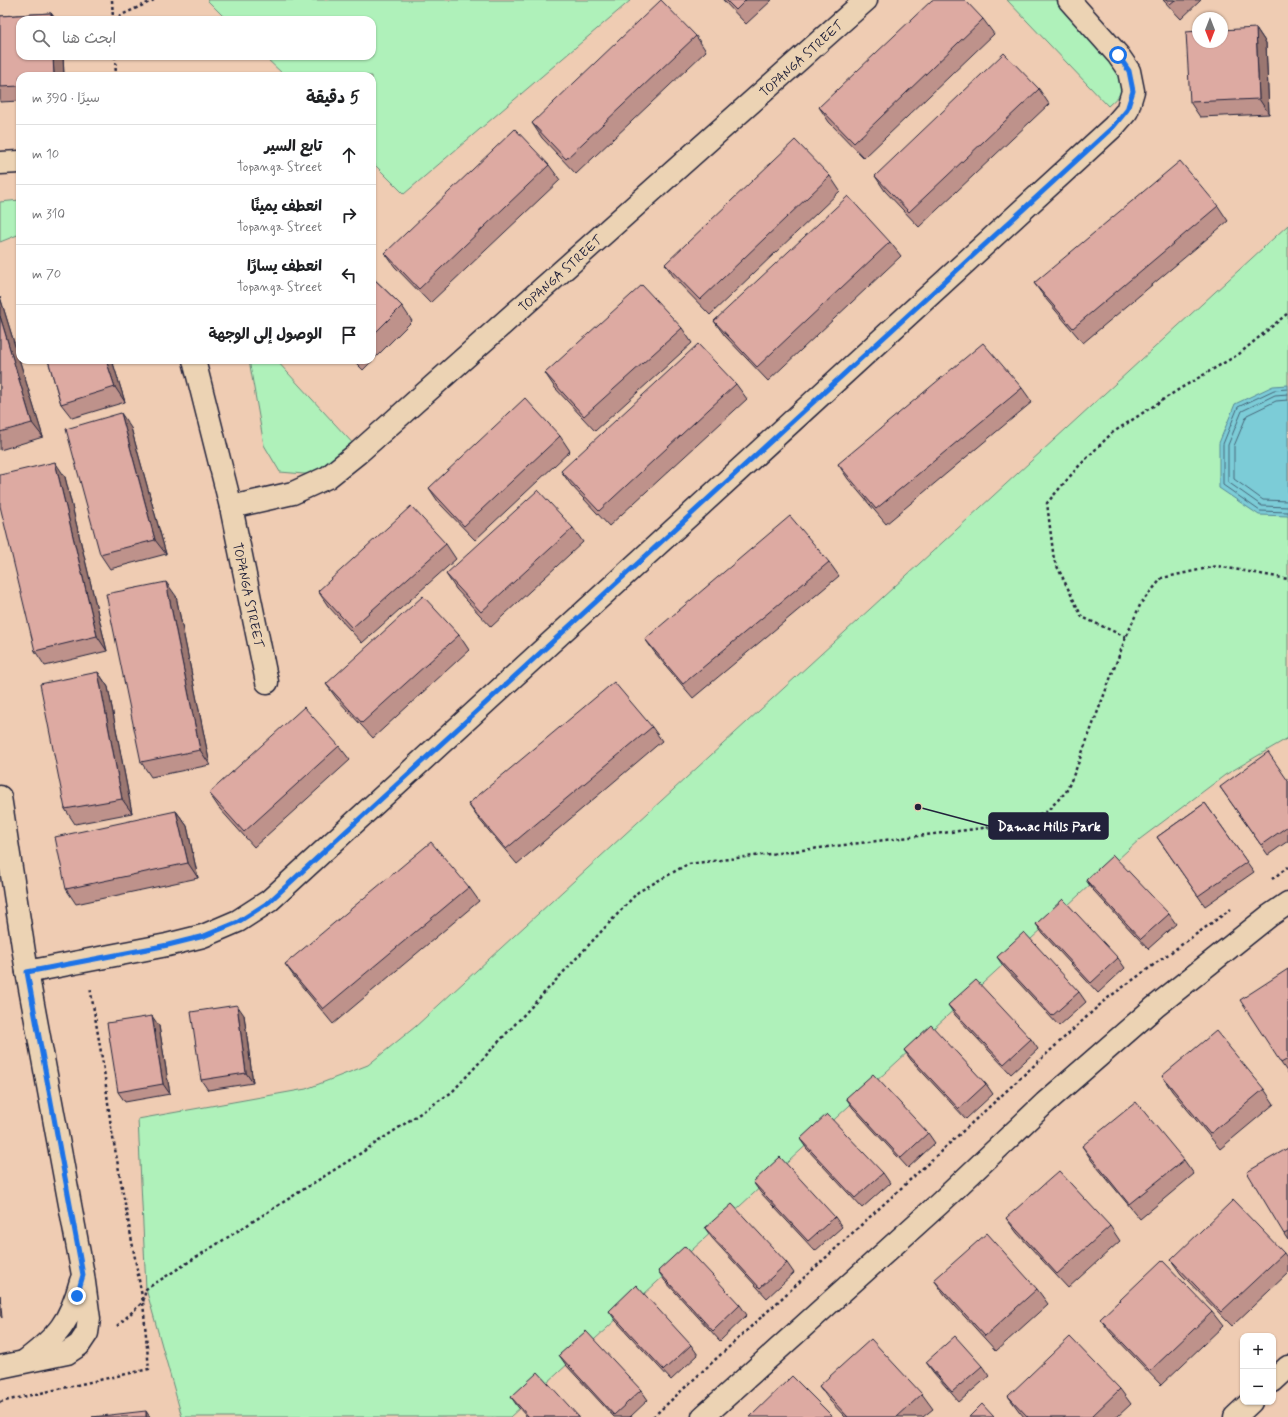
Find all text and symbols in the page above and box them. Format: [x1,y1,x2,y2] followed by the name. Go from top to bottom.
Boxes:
[1192,12,1228,48] north arrow
[16,16,376,60] search box
[757,16,848,101] street label: TOPANGA STREET
[30,27,52,49] icon: search
[62,29,116,49] text: ابحث هنا
[1109,46,1127,64] route start
[306,87,360,109] text: 5 دقيقة
[32,90,100,107] text: سيرًا · 390 m
[264,137,322,157] text: تابع السير
[338,144,360,166] icon: ahead
[32,146,59,163] text: 10 m
[237,159,322,176] text: Topanga Street
[251,197,322,217] text: انعطف يمينًا
[338,204,360,226] icon: right
[32,206,65,223] text: 310 m
[237,219,322,236] text: Topanga Street
[516,231,607,316] street label: TOPANGA STREET
[247,257,322,277] text: انعطف يسارًا
[338,264,360,286] icon: left
[32,266,61,283] text: 70 m
[237,279,322,296] text: Topanga Street
[338,324,360,346] icon: arrive
[208,325,322,345] text: الوصول إلى الوجهة
[228,541,267,651] street label: TOPANGA STREET
[989,813,1108,839] callout: Damac Hills Park
[997,818,1101,836] text: Damac Hills Park
[68,1287,86,1305] route end
[1240,1333,1276,1405] map controls
[1240,1333,1276,1369] button: +
[1240,1369,1276,1405] button: −

